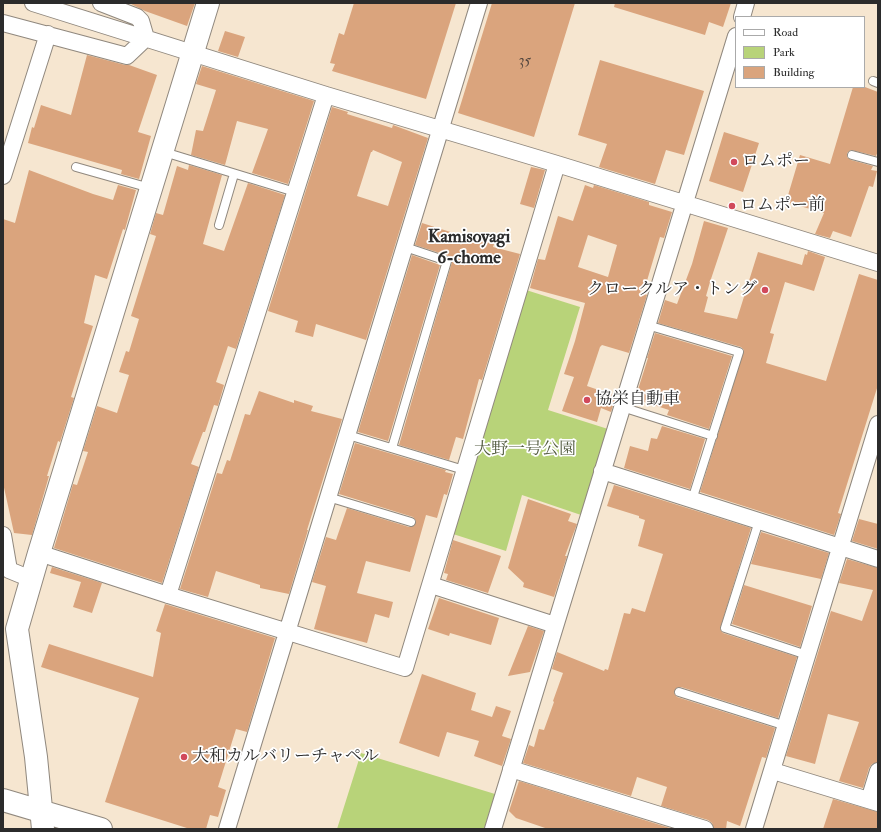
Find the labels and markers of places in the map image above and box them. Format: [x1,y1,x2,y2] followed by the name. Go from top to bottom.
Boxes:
[742,152,810,172] place label: ロムポー
[729,157,739,167] marker: ロムポー
[740,196,825,216] place label: ロムポー前
[727,201,737,211] marker: ロムポー前
[587,280,757,300] place label: クロークルア・トング
[760,285,770,295] marker: クロークルア・トング
[595,390,680,410] place label: 協栄自動車
[582,395,592,405] marker: 協栄自動車
[192,747,379,767] place label: 大和カルバリーチャペル
[179,752,189,762] marker: 大和カルバリーチャペル

